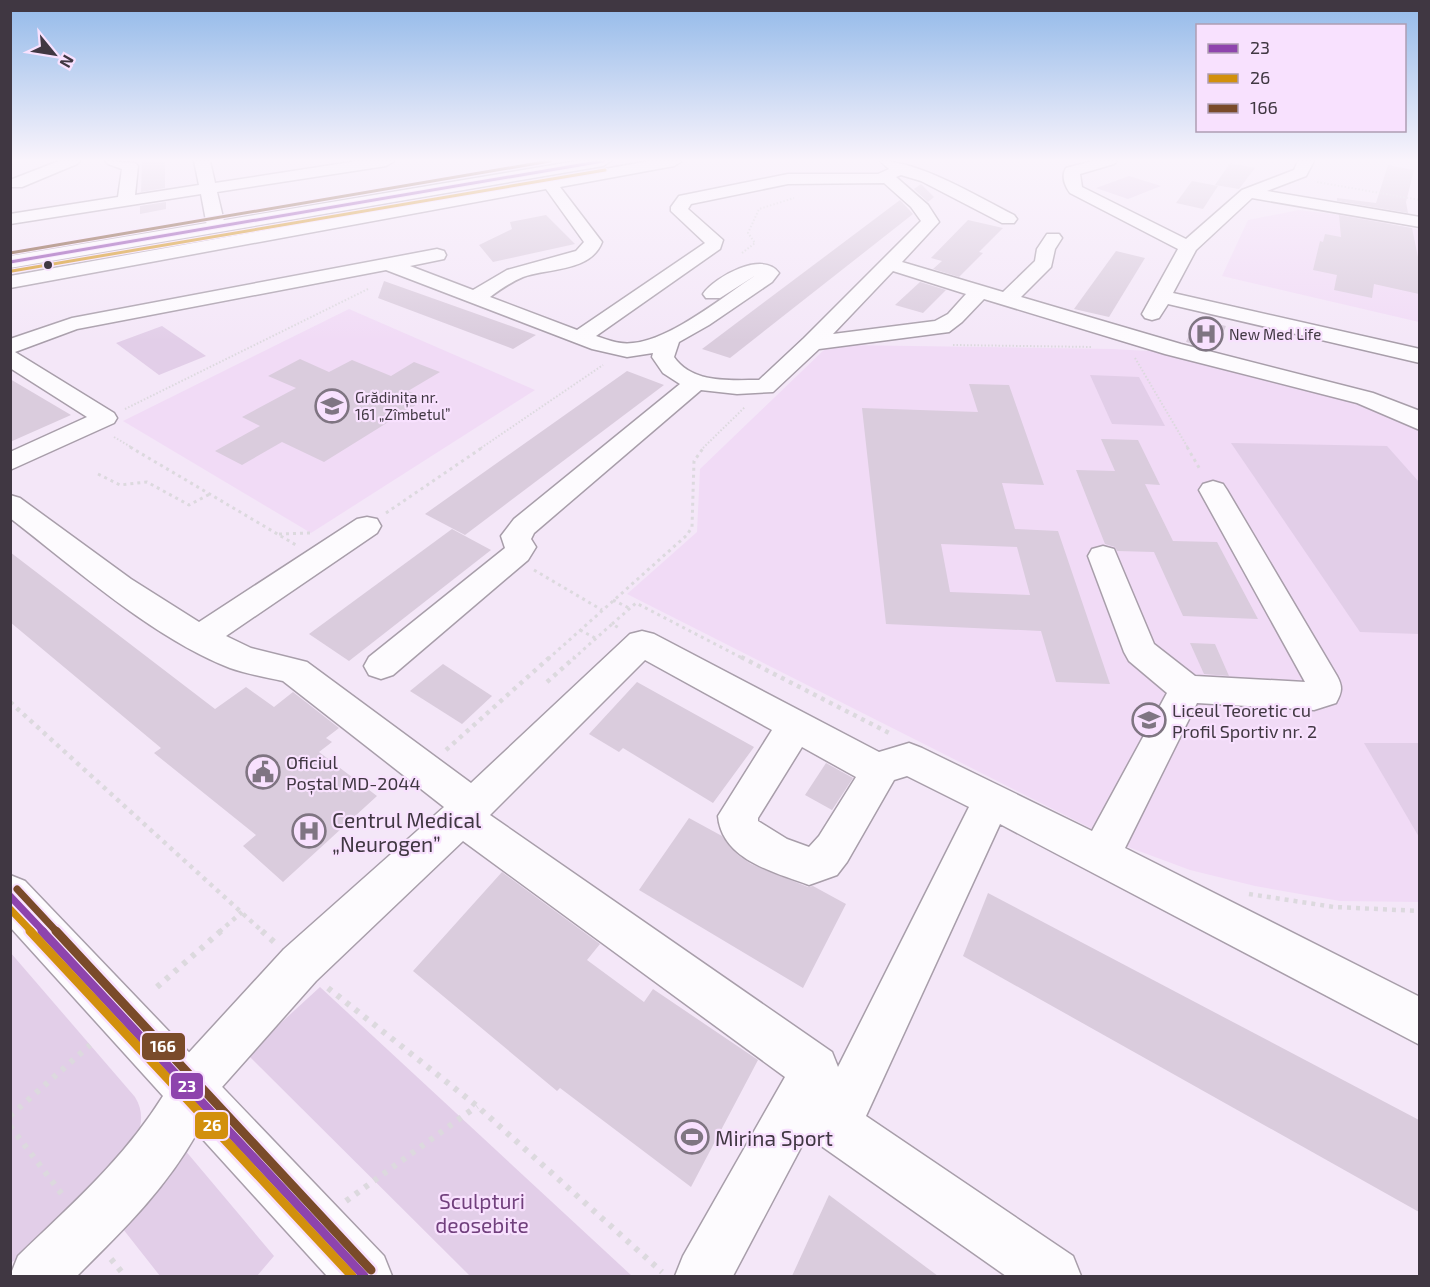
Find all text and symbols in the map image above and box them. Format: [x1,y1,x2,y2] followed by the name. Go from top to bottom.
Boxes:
[24,24,84,84] north arrow
[1196,24,1406,132] legend
[1250,36,1270,58] text: 23
[56,52,79,72] text: N
[1250,66,1270,88] text: 26
[1250,96,1278,118] text: 166
[42,259,54,271] unlabelled marker
[1188,316,1224,352] hospital icon: New Med Life
[1229,325,1321,343] place label: New Med Life
[314,388,350,424] school or university icon: Grădinița nr. 161 „Zîmbetul”
[355,388,451,423] place label: Grădinița nr. 161 „Zîmbetul”
[1172,699,1317,742] place label: Liceul Teoretic cu Profil Sportiv nr. 2
[1131,702,1167,738] school or university icon: Liceul Teoretic cu Profil Sportiv nr. 2
[286,751,420,795] place label: Oficiul Poștal MD-2044
[245,754,281,790] public building icon: Oficiul Poștal MD-2044
[332,807,482,856] place label: Centrul Medical „Neurogen”
[291,813,327,849] hospital icon: Centrul Medical „Neurogen”
[141,1032,186,1061] line badge: 166
[150,1036,176,1055] text: 166
[170,1072,204,1100] line badge: 23
[178,1076,196,1095] text: 23
[194,1111,229,1140] line badge: 26
[203,1115,221,1134] text: 26
[674,1119,710,1155] sports icon: Mirina Sport
[715,1125,833,1150] place label: Mirina Sport
[435,1188,529,1237] park label: Sculpturi deosebite

